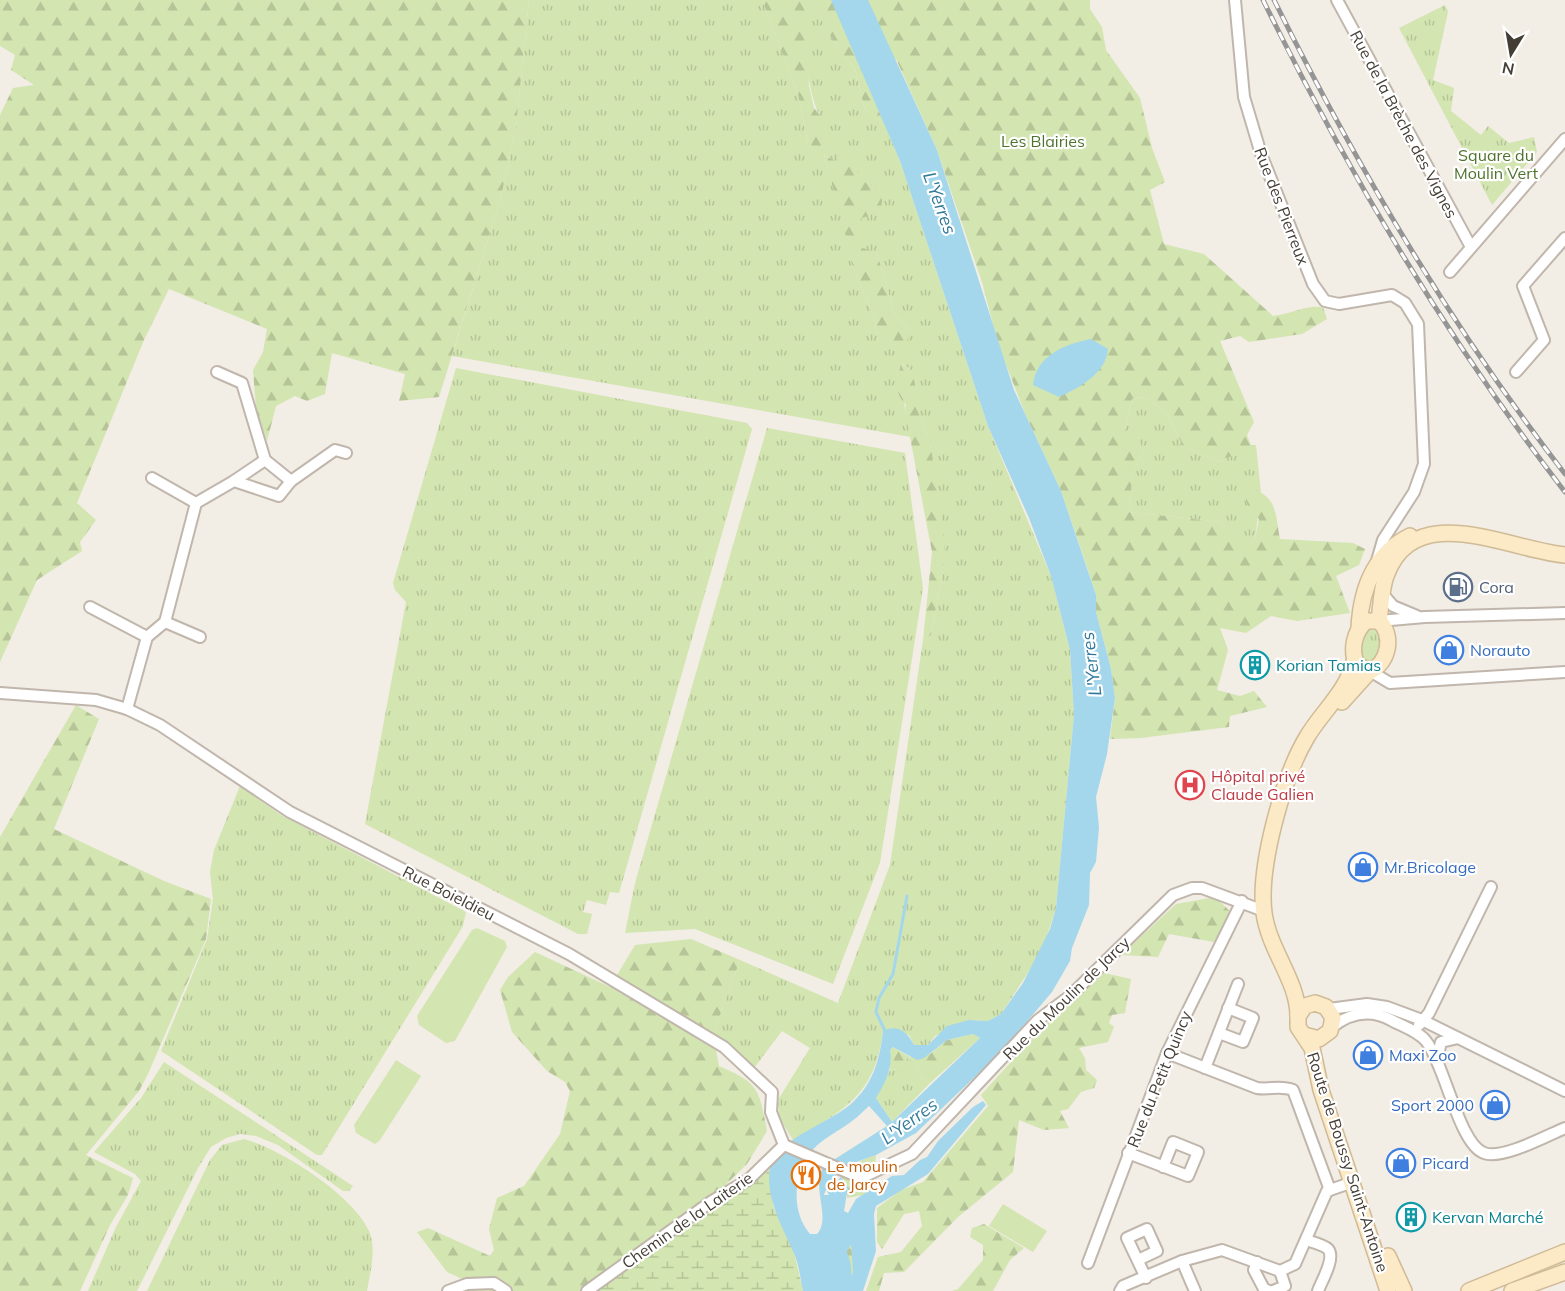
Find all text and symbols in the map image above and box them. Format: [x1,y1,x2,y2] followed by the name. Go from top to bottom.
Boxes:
[1481,24,1541,84] north arrow
[1346,27,1462,221] street label: Rue de la Brèche des Vignes
[1500,58,1516,80] text: N
[1001,131,1085,151] park label: Les Blairies
[1250,144,1314,268] street label: Rue des Pierreux
[1454,145,1538,183] park label: Square du Moulin Vert
[918,169,962,237] water label: L'Yerres
[1442,571,1474,603] fuel station icon: Cora
[1479,577,1514,597] place label: Cora
[1076,630,1106,698] water label: L'Yerres
[1433,634,1465,666] shop icon: Norauto
[1470,640,1530,660] place label: Norauto
[1239,649,1271,681] building icon: Korian Tamias
[1276,655,1381,675] place label: Korian Tamias
[1211,766,1314,804] place label: Hôpital privé Claude Galien
[1174,769,1206,801] hospital icon: Hôpital privé Claude Galien
[1347,851,1379,883] shop icon: Mr.Bricolage
[1384,857,1476,877] place label: Mr.Bricolage
[400,861,498,925] street label: Rue Boieldieu
[998,932,1134,1064] street label: Rue du Moulin de Jarcy
[1122,1007,1196,1150] street label: Rue du Petit Quincy
[1352,1039,1384,1071] shop icon: Maxi Zoo
[1389,1045,1456,1065] place label: Maxi Zoo
[1303,1049,1393,1275] street label: Route de Boussy Saint-Antoine
[1479,1089,1511,1121] shop icon: Sport 2000
[876,1093,942,1149] water label: L'Yerres
[1391,1095,1474,1115] place label: Sport 2000
[1385,1147,1417,1179] shop icon: Picard
[1422,1153,1469,1173] place label: Picard
[827,1156,898,1194] place label: Le moulin de Jarcy
[790,1159,822,1191] restaurant icon: Le moulin de Jarcy
[618,1167,756,1273] street label: Chemin de la Laiterie
[1395,1201,1427,1233] building icon: Kervan Marché
[1432,1207,1543,1227] place label: Kervan Marché

